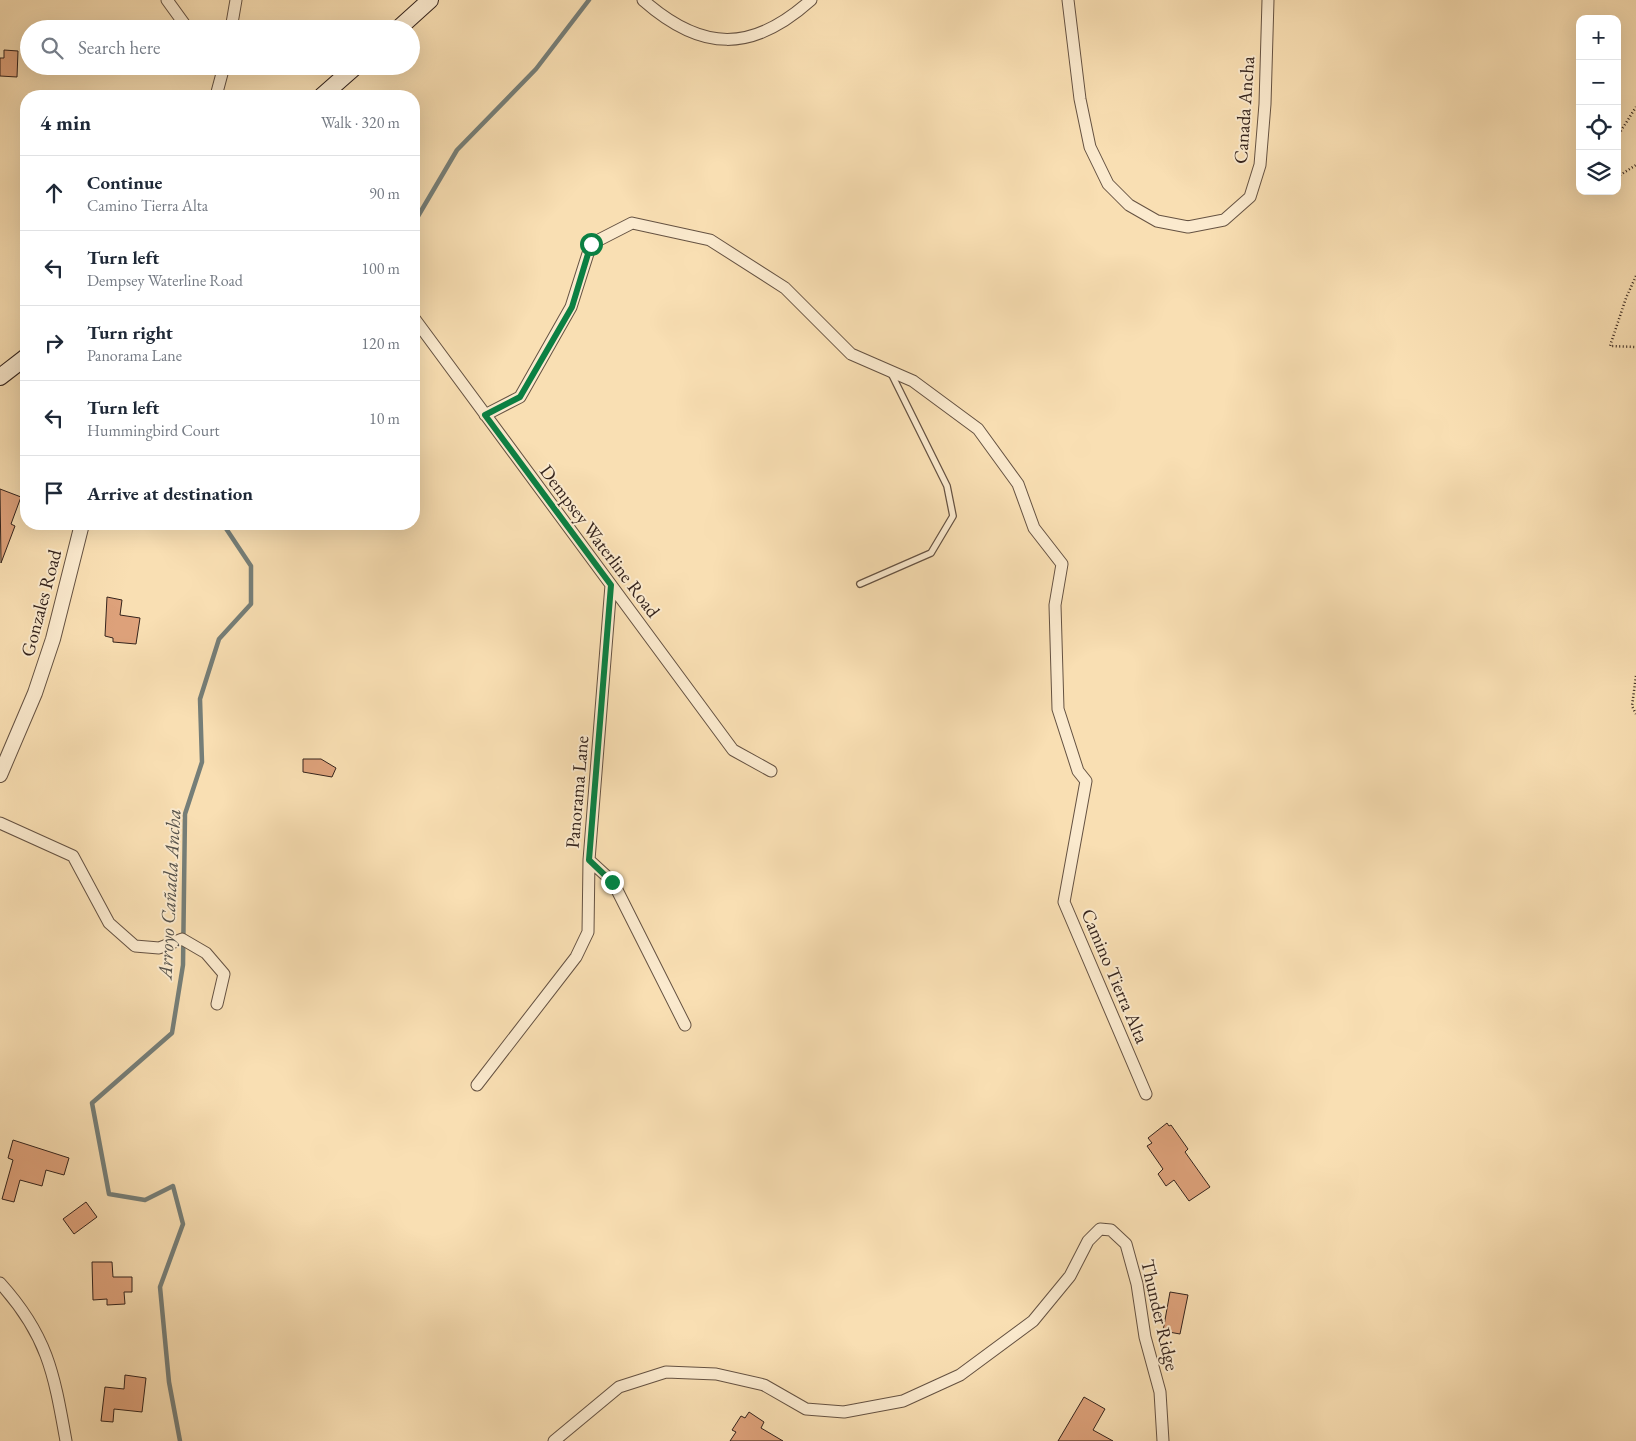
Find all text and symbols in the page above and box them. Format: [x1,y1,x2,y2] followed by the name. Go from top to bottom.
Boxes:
[1576,15,1621,195] map controls
[1576,15,1621,60] button: +
[20,20,420,75] search box
[38,34,66,62] icon: search
[78,35,160,60] text: Search here
[1228,55,1260,165] street label: Canada Ancha
[1576,60,1621,105] button: −
[1576,105,1621,150] button: locate
[40,109,91,136] text: 4 min
[321,112,400,133] text: Walk · 320 m
[1576,150,1621,195] button: layers
[87,170,162,195] text: Continue
[40,179,68,207] icon: ahead
[369,183,400,204] text: 90 m
[87,195,208,216] text: Camino Tierra Alta
[580,233,603,256] route start
[87,245,159,270] text: Turn left
[40,254,68,282] icon: left
[361,258,400,279] text: 100 m
[87,270,243,291] text: Dempsey Waterline Road
[87,320,173,345] text: Turn right
[40,329,68,357] icon: right
[361,333,400,354] text: 120 m
[87,345,182,366] text: Panorama Lane
[87,395,159,420] text: Turn left
[40,404,68,432] icon: left
[369,408,400,429] text: 10 m
[87,420,220,441] text: Hummingbird Court
[534,460,666,623] street label: Dempsey Waterline Road
[40,479,68,507] icon: arrive
[87,481,253,506] text: Arrive at destination
[15,546,67,659] street label: Gonzales Road
[560,735,594,849] street label: Panorama Lane
[151,808,186,982] water label: Arroyo Cañada Ancha
[601,871,624,894] route end
[1075,905,1155,1047] street label: Camino Tierra Alta
[1135,1257,1185,1373] street label: Thunder Ridge

